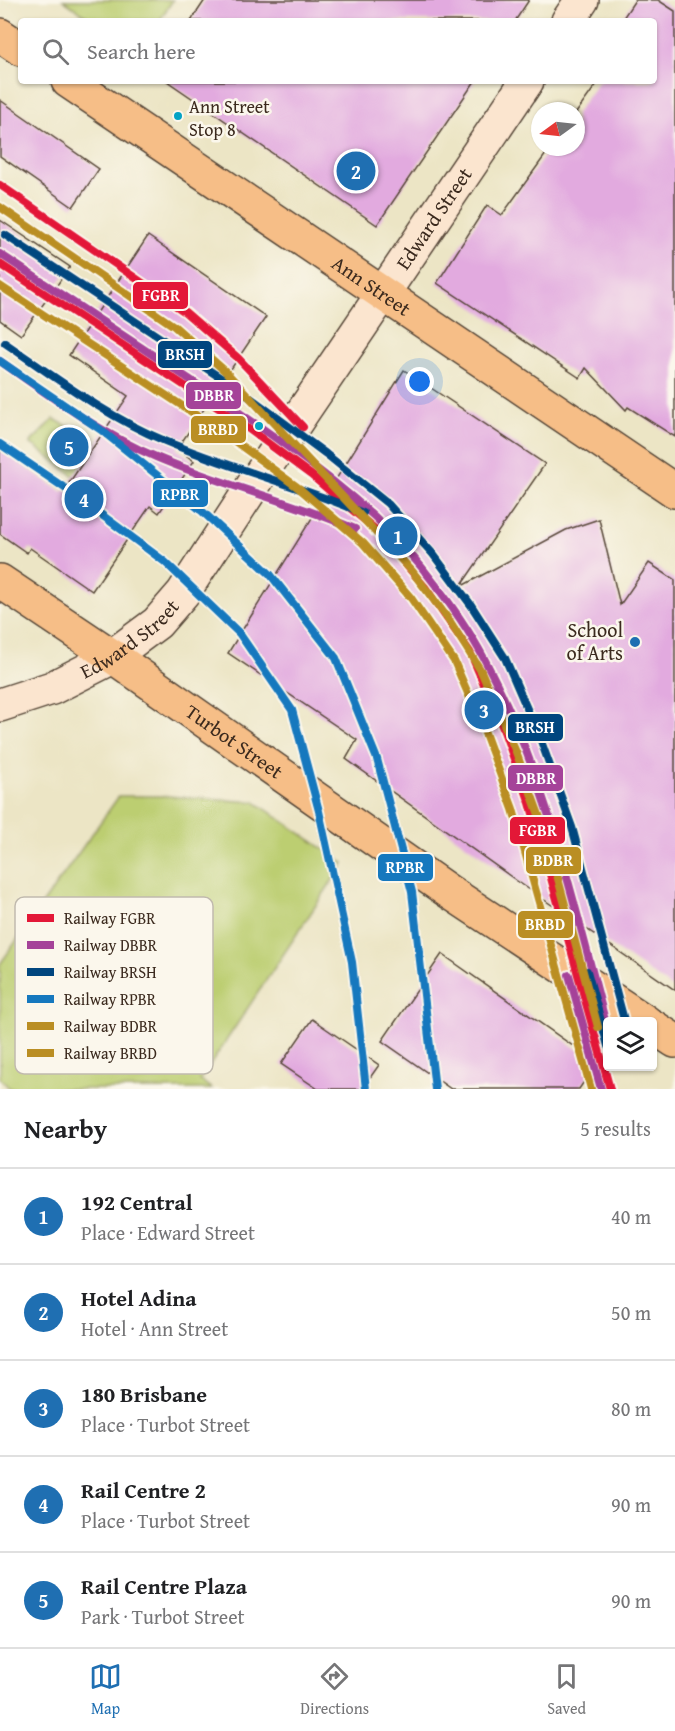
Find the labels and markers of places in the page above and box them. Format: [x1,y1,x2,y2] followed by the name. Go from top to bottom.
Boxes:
[189,93,270,143] place label: Ann Street Stop 8
[172,110,184,122] marker: Ann Street Stop 8
[336,148,376,194] pin: 2
[253,420,265,432] unlabelled marker
[50,424,88,470] pin: 5
[64,476,104,522] pin: 4
[378,514,418,558] pin: 1
[567,615,623,667] place label: School of Arts
[628,635,642,649] marker: School of Arts
[464,688,504,732] pin: 3

